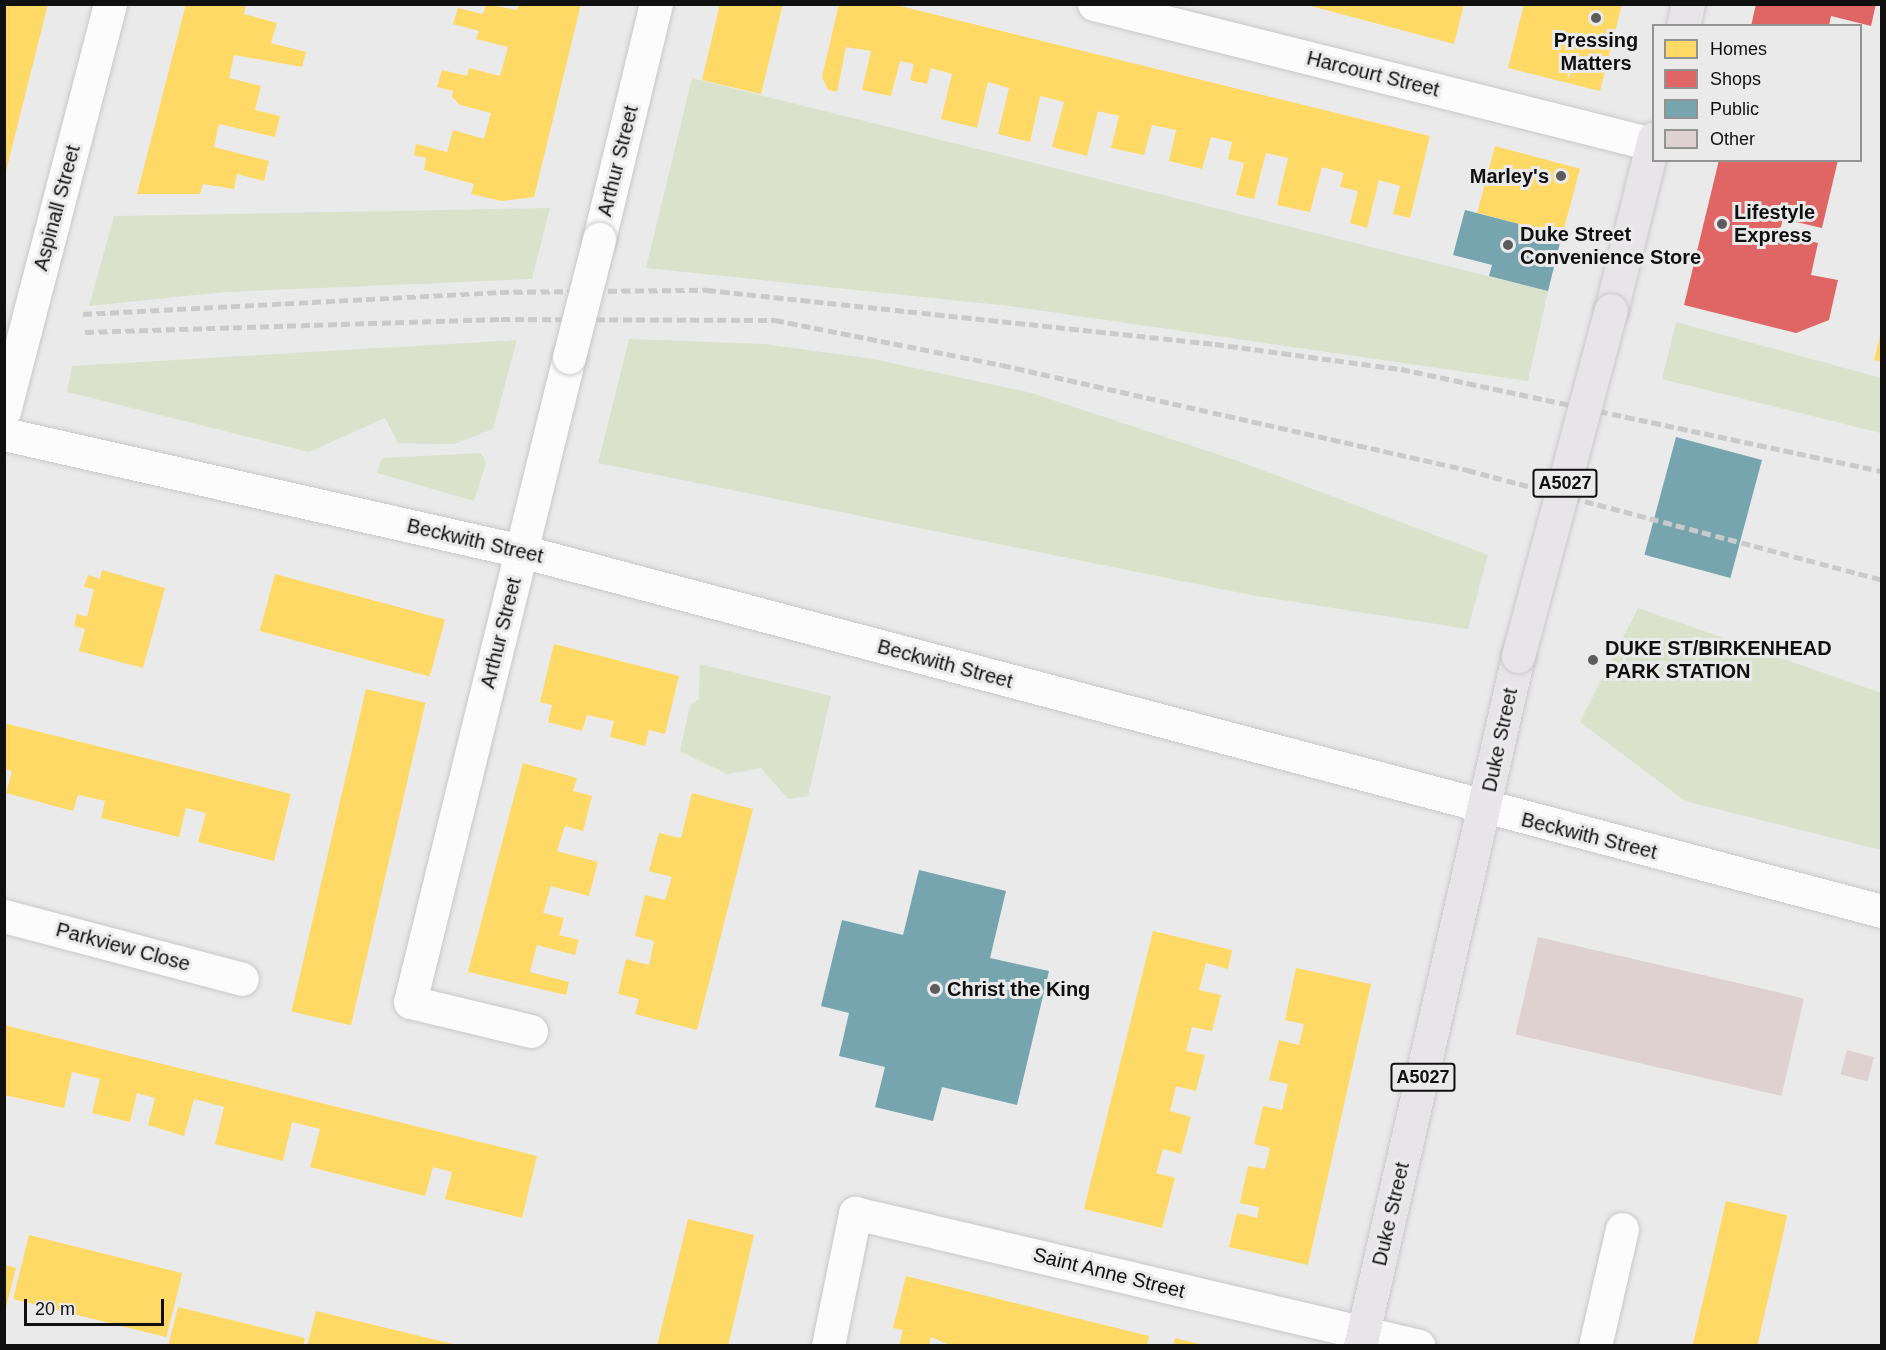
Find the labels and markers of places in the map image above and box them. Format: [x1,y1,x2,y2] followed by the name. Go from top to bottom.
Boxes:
[1589,11,1603,25] marker: Pressing Matters
[1554,28,1638,75] place label: Pressing Matters
[1470,164,1549,188] place label: Marley's
[1554,169,1568,183] marker: Marley's
[1734,201,1815,248] place label: Lifestyle Express
[1715,217,1729,231] marker: Lifestyle Express
[1520,222,1701,269] place label: Duke Street Convenience Store
[1501,238,1515,252] marker: Duke Street Convenience Store
[1605,636,1832,683] place label: DUKE ST/BIRKENHEAD PARK STATION
[1586,653,1600,667] marker: DUKE ST/BIRKENHEAD PARK STATION
[947,977,1090,1001] place label: Christ the King
[928,982,942,996] marker: Christ the King

